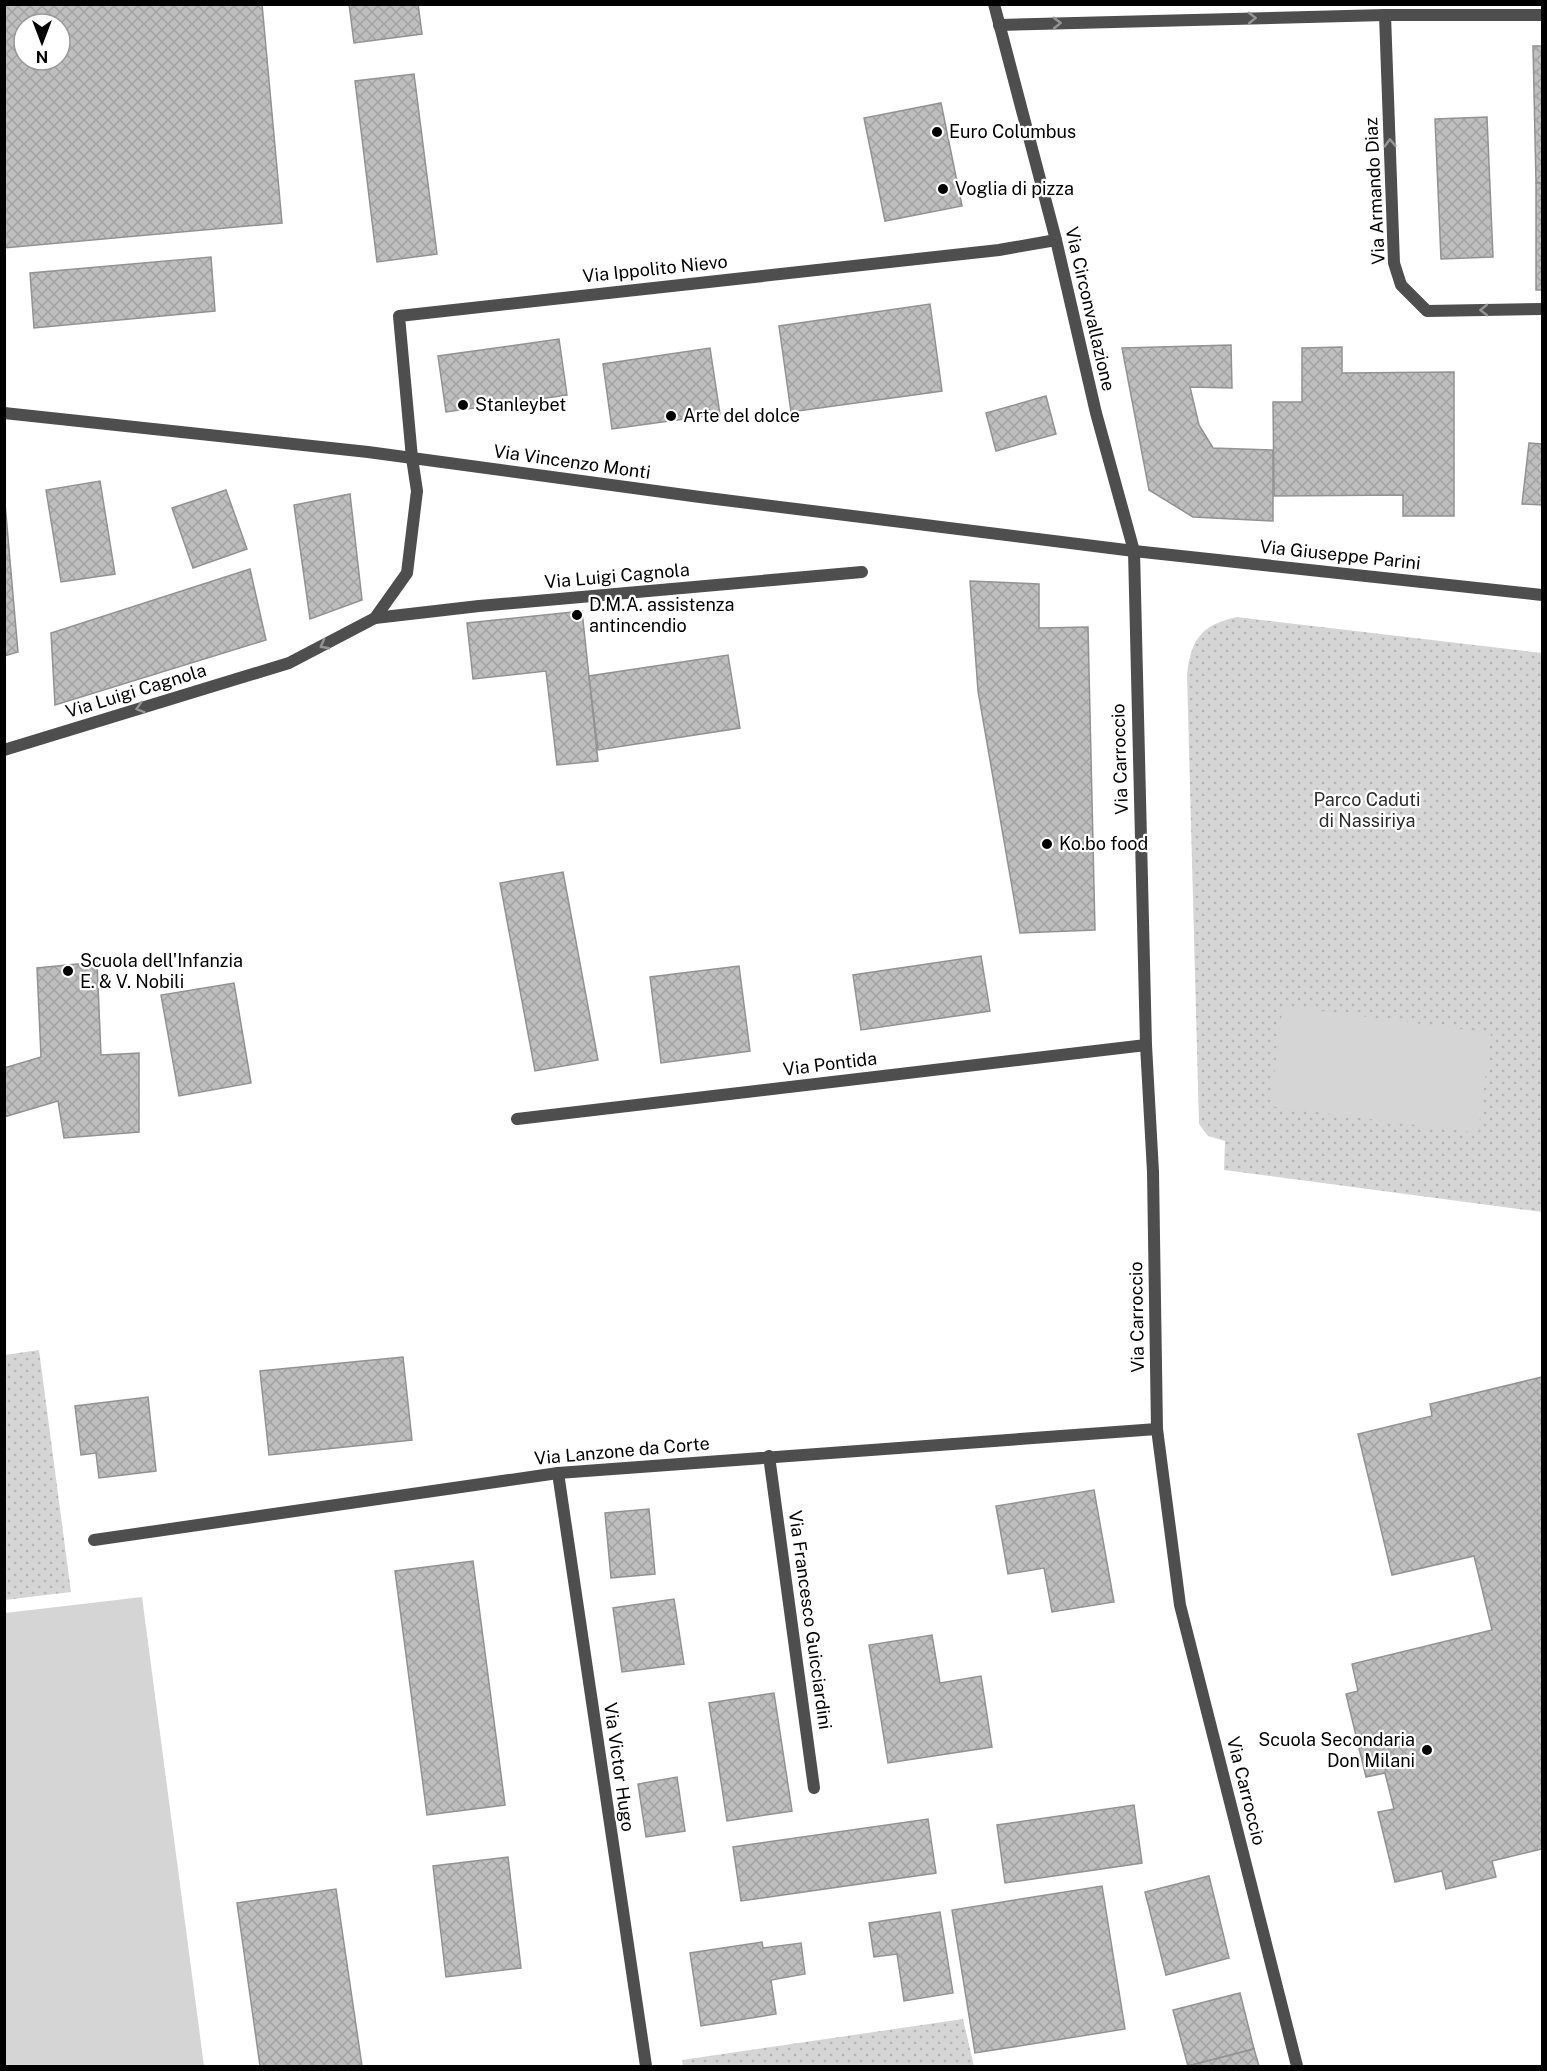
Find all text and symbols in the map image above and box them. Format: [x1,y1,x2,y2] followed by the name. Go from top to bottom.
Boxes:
[12,12,72,72] north arrow
[1248,12,1257,24] one-way arrow
[1053,17,1062,30] one-way arrow
[36,47,48,66] text: N
[1360,117,1389,265] street label: Via Armando Diaz
[949,121,1076,142] place label: Euro Columbus
[930,125,944,139] marker: Euro Columbus
[1383,138,1396,147] one-way arrow
[955,178,1074,199] place label: Voglia di pizza
[936,182,950,196] marker: Voglia di pizza
[1061,225,1120,393] street label: Via Circonvallazione
[581,250,729,287] street label: Via Ippolito Nievo
[1480,304,1489,316] one-way arrow
[475,394,566,415] place label: Stanleybet
[456,398,470,412] marker: Stanleybet
[683,405,800,426] place label: Arte del dolce
[664,409,678,423] marker: Arte del dolce
[492,440,652,483] street label: Via Vincenzo Monti
[1258,536,1422,573] street label: Via Giuseppe Parini
[543,559,690,592] street label: Via Luigi Cagnola
[589,594,735,636] place label: D.M.A. assistenza antincendio
[570,608,584,622] marker: D.M.A. assistenza antincendio
[319,638,330,649] one-way arrow
[63,659,209,722] street label: Via Luigi Cagnola
[135,701,146,713] one-way arrow
[1107,703,1132,815] street label: Via Carroccio
[1313,789,1421,831] park label: Parco Caduti di Nassiriya
[1059,833,1148,854] place label: Ko.bo food
[1040,837,1054,851] marker: Ko.bo food
[80,950,243,992] place label: Scuola dell'Infanzia E. & V. Nobili
[61,964,75,978] marker: Scuola dell'Infanzia E. & V. Nobili
[782,1047,878,1080] street label: Via Pontida
[1125,1261,1148,1373] street label: Via Carroccio
[533,1432,711,1469] street label: Via Lanzone da Corte
[785,1509,836,1731] street label: Via Francesco Guicciardini
[600,1701,639,1833] street label: Via Victor Hugo
[1258,1729,1415,1771] place label: Scuola Secondaria Don Milani
[1223,1734,1270,1847] street label: Via Carroccio
[1420,1743,1434,1757] marker: Scuola Secondaria Don Milani

